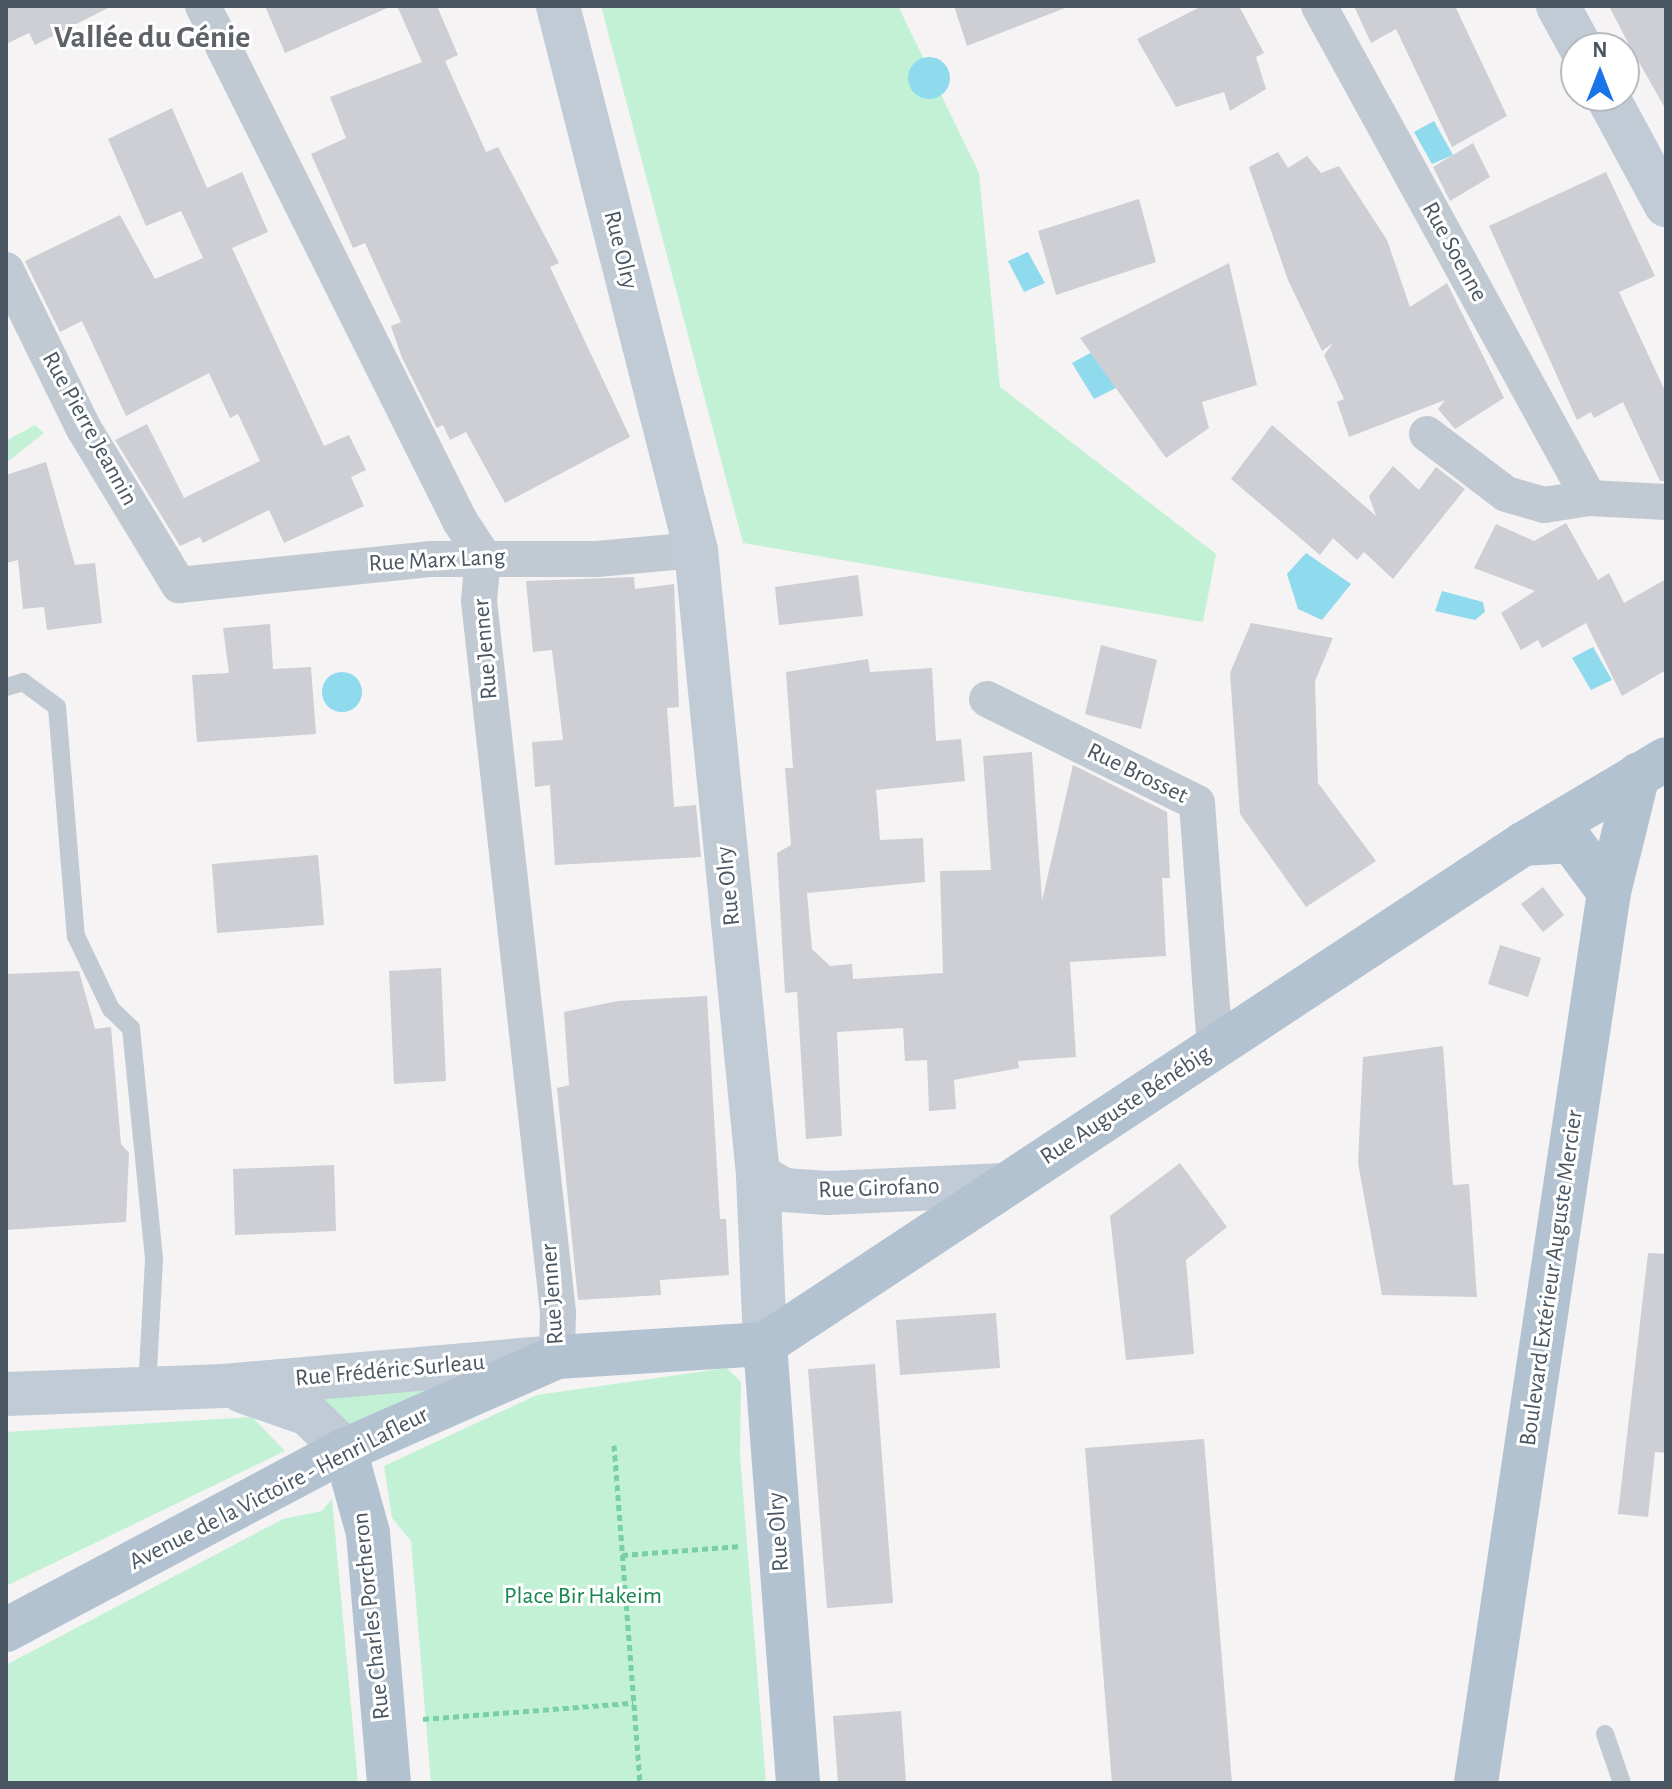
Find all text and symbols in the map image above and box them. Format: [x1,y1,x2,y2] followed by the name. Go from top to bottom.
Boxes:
[54,18,250,56] district label: Vallée du Génie
[1560,32,1640,112] north arrow
[1592,39,1608,61] text: N
[1415,197,1493,307] street label: Rue Soenne
[596,208,644,292] street label: Rue Olry
[35,347,143,511] street label: Rue Pierre Jeannin
[368,543,506,579] street label: Rue Marx Lang
[467,597,505,701] street label: Rue Jenner
[1082,737,1192,811] street label: Rue Brosset
[711,845,747,927] street label: Rue Olry
[1035,1040,1217,1172] street label: Rue Auguste Bénébig
[1514,1108,1590,1448] street label: Boulevard Extérieur Auguste Mercier
[818,1172,940,1206] street label: Rue Girofano
[535,1242,571,1346] street label: Rue Jenner
[294,1348,486,1394] street label: Rue Frédéric Surleau
[125,1401,433,1577] street label: Avenue de la Victoire - Henri Lafleur
[762,1491,796,1573] street label: Rue Olry
[347,1511,397,1721] street label: Rue Charles Porcheron
[504,1583,662,1611] park label: Place Bir Hakeim

